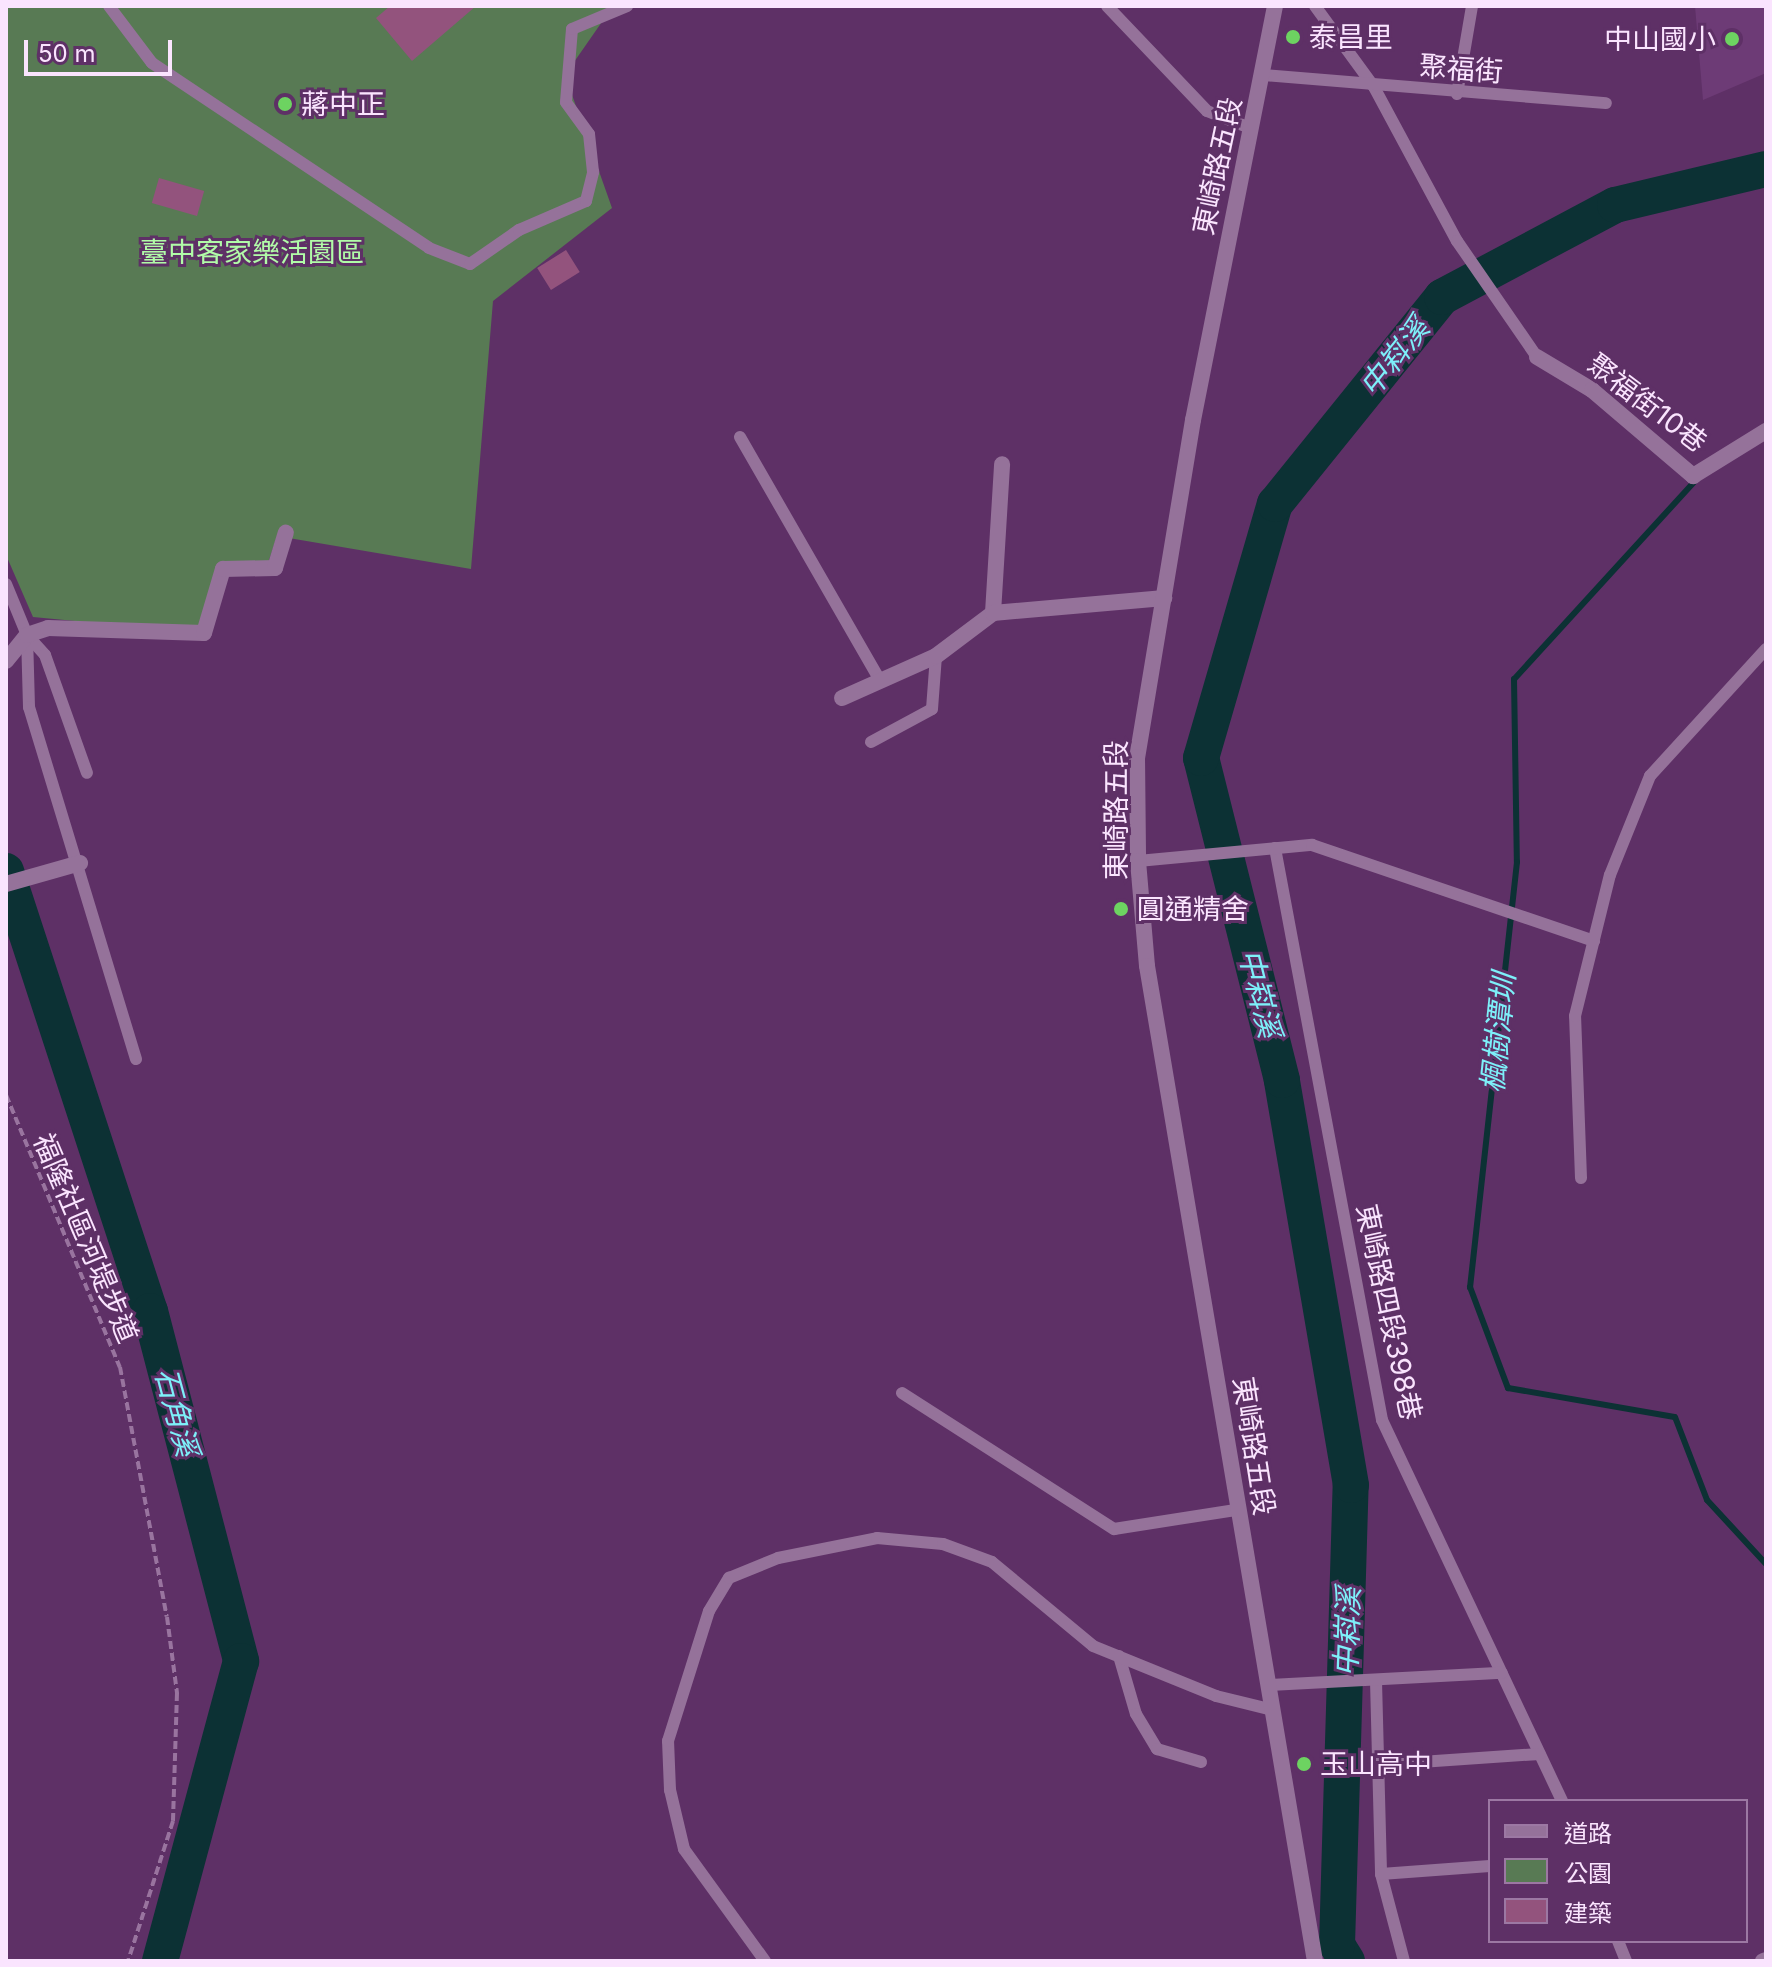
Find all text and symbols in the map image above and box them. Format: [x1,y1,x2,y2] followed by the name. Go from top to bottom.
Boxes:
[1309,20,1393,54] place label: 泰昌里
[1604,22,1716,56] place label: 中山國小
[28,24,176,74] scale bar
[1284,28,1302,46] marker: 泰昌里
[1723,30,1741,48] marker: 中山國小
[38,39,96,68] text: 50 m
[1418,49,1504,89] street label: 聚福街
[301,87,385,121] place label: 蔣中正
[1186,94,1248,238] street label: 東崎路五段
[276,95,294,113] marker: 蔣中正
[140,235,364,269] park label: 臺中客家樂活園區
[1352,311,1436,403] water label: 中嵙溪
[1581,347,1713,459] street label: 聚福街10巷
[1099,740,1133,880] street label: 東崎路五段
[1137,892,1249,926] place label: 圓通精舍
[1112,900,1130,918] marker: 圓通精舍
[1232,945,1288,1041] water label: 中嵙溪
[1474,971,1522,1095] water label: 楓樹潭圳
[27,1128,145,1348] street label: 福隆社區河堤步道
[1350,1201,1428,1423] street label: 東崎路四段398巷
[148,1364,206,1460] water label: 石角溪
[1226,1374,1282,1518] street label: 東崎路五段
[1327,1586,1367,1678] water label: 中嵙溪
[1320,1747,1432,1781] place label: 玉山高中
[1295,1755,1313,1773] marker: 玉山高中
[1488,1799,1748,1943] legend
[1564,1819,1612,1848] text: 道路
[1564,1859,1612,1888] text: 公園
[1564,1899,1612,1928] text: 建築

